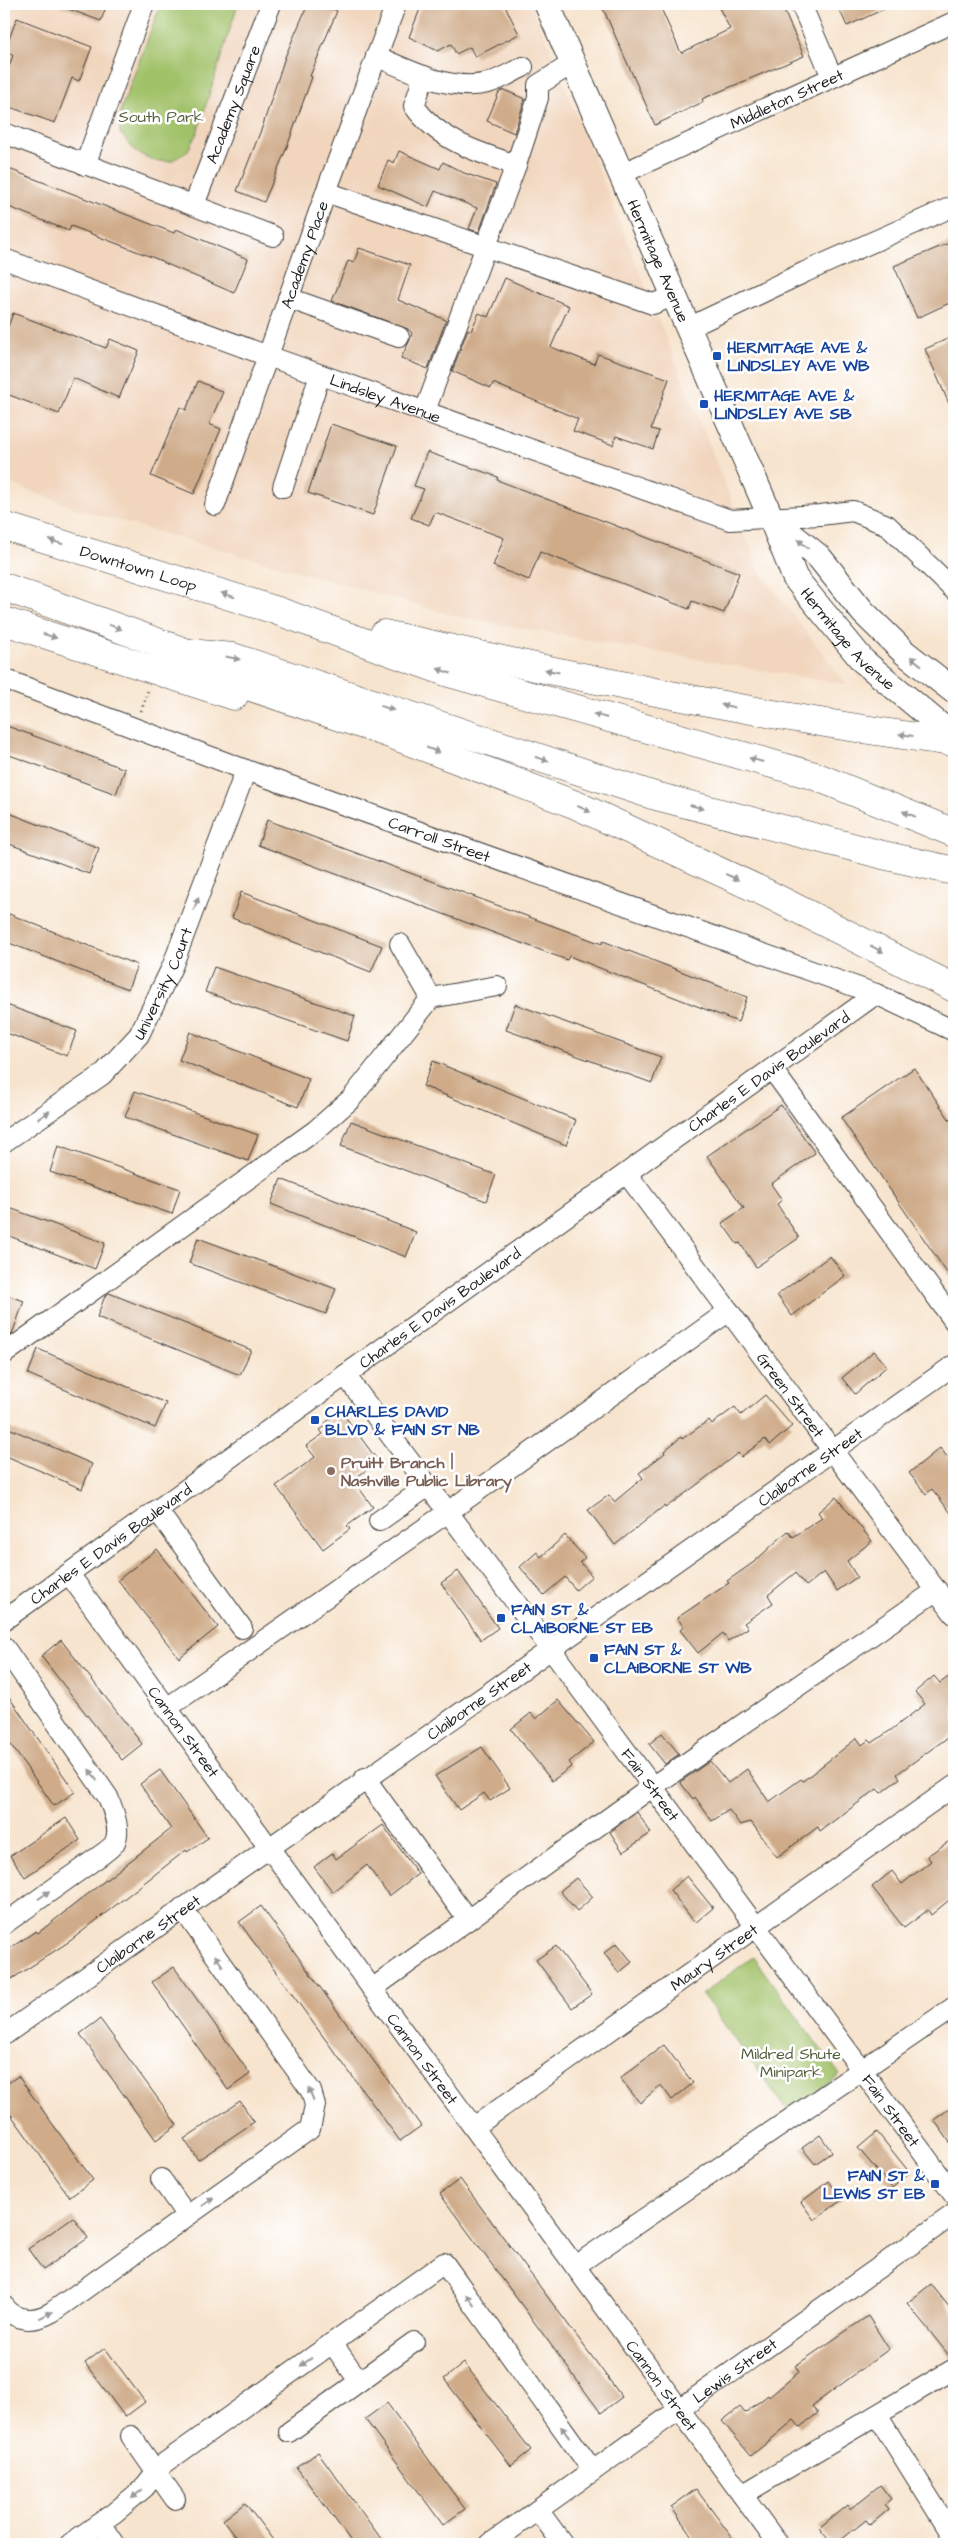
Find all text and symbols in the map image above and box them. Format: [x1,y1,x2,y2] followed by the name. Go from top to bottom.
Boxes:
[201,42,266,167] street label: Academy Square
[727,64,848,135] street label: Middleton Street
[118,106,204,128] park label: South Park
[622,196,695,326] street label: Hermitage Avenue
[276,198,334,311] street label: Academy Place
[727,337,870,377] place label: HERMITAGE AVE & LINDSLEY AVE WB
[711,350,723,362] marker: HERMITAGE AVE & LINDSLEY AVE WB
[327,369,444,429] street label: Lindsley Avenue
[714,385,856,425] place label: HERMITAGE AVE & LINDSLEY AVE SB
[698,398,710,410] marker: HERMITAGE AVE & LINDSLEY AVE SB
[48,538,63,546] one-way arrow
[797,539,810,550] one-way arrow
[77,540,200,597] street label: Downtown Loop
[795,583,900,696] street label: Hermitage Avenue
[221,591,236,599] one-way arrow
[108,624,123,631] one-way arrow
[43,633,58,641] one-way arrow
[225,654,240,662] one-way arrow
[910,655,923,666] one-way arrow
[436,667,451,674] one-way arrow
[544,667,559,675] one-way arrow
[720,701,736,709] one-way arrow
[380,705,395,712] one-way arrow
[592,711,607,719] one-way arrow
[898,731,914,739] one-way arrow
[425,747,440,754] one-way arrow
[749,755,764,763] one-way arrow
[534,756,549,763] one-way arrow
[689,803,704,811] one-way arrow
[577,806,591,814] one-way arrow
[901,810,916,818] one-way arrow
[385,811,494,868] street label: Carroll Street
[725,873,739,881] one-way arrow
[192,896,200,911] one-way arrow
[128,924,198,1044] street label: University Court
[870,945,884,953] one-way arrow
[684,1006,854,1138] street label: Charles E Davis Boulevard
[37,1110,51,1120] one-way arrow
[355,1243,525,1374] street label: Charles E Davis Boulevard
[751,1348,829,1443] street label: Green Street
[325,1401,480,1441] place label: CHARLES DAVID BLVD & FAIN ST NB
[309,1414,321,1426] marker: CHARLES DAVID BLVD & FAIN ST NB
[753,1423,868,1512] street label: Claiborne Street
[341,1452,512,1493] place label: Pruitt Branch | Nashville Public Library
[325,1465,337,1477] marker: Pruitt Branch | Nashville Public Library
[26,1479,196,1610] street label: Charles E Davis Boulevard
[511,1599,654,1639] place label: FAIN ST & CLAIBORNE ST EB
[495,1612,507,1624] marker: FAIN ST & CLAIBORNE ST EB
[604,1639,752,1679] place label: FAIN ST & CLAIBORNE ST WB
[588,1652,600,1664] marker: FAIN ST & CLAIBORNE ST WB
[423,1656,537,1746] street label: Claiborne Street
[142,1682,224,1783] street label: Cannon Street
[616,1744,684,1826] street label: Fain Street
[88,1768,98,1782] one-way arrow
[92,1889,206,1979] street label: Claiborne Street
[37,1890,50,1900] one-way arrow
[666,1918,763,1996] street label: Maury Street
[214,1954,224,1968] one-way arrow
[381,2009,463,2110] street label: Cannon Street
[741,2043,841,2083] park label: Mildred Shute Minipark
[856,2070,925,2152] street label: Fain Street
[307,2086,315,2101] one-way arrow
[823,2165,926,2205] place label: FAIN ST & LEWIS ST EB
[929,2178,941,2190] marker: FAIN ST & LEWIS ST EB
[201,2197,215,2207] one-way arrow
[465,2293,475,2307] one-way arrow
[39,2311,53,2319] one-way arrow
[688,2333,782,2409] street label: Lewis Street
[620,2336,702,2437] street label: Cannon Street
[299,2357,313,2367] one-way arrow
[560,2425,570,2439] one-way arrow
[131,2488,144,2499] one-way arrow

